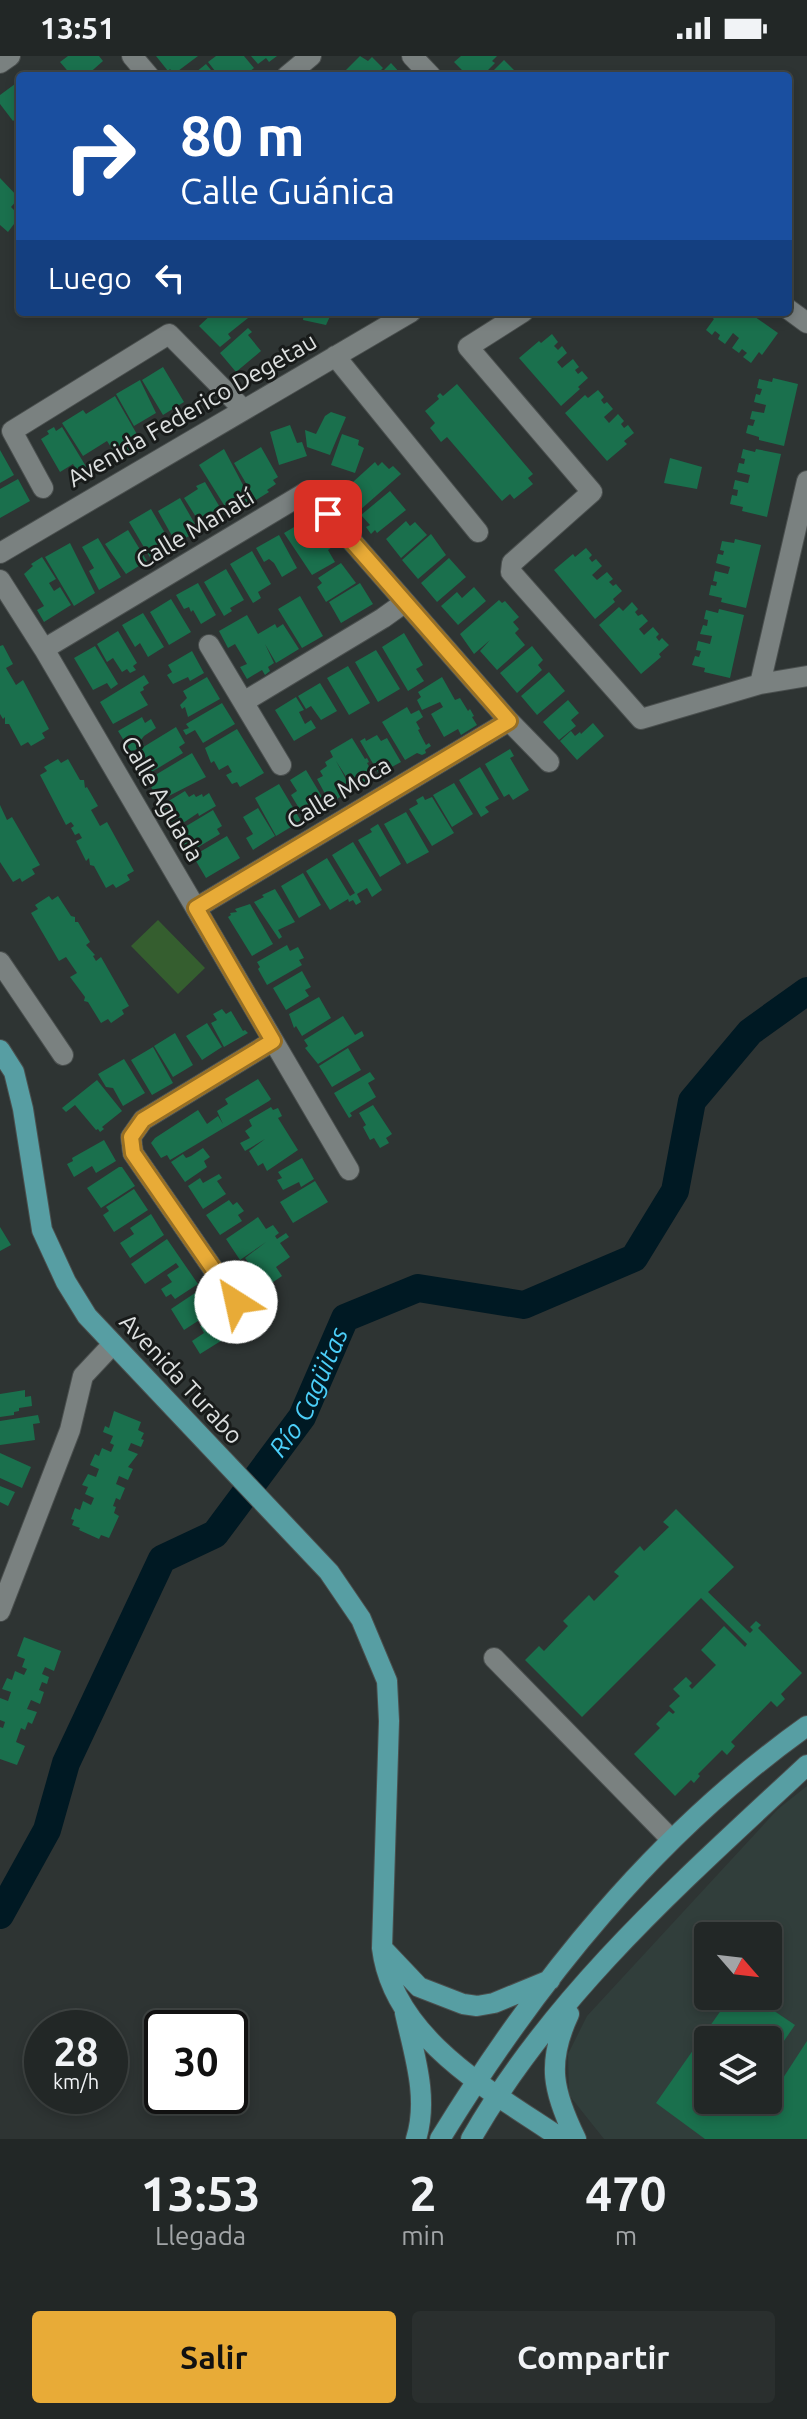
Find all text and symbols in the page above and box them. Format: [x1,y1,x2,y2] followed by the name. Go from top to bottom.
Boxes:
[40,11,115,45] text: 13:51
[48,104,152,208] icon: right
[180,104,305,167] text: 80 m
[180,170,395,211] text: Calle Guánica
[148,256,192,300] icon: left
[48,261,132,295] text: Luego
[62,327,321,492] street label: Avenida Federico Degetau
[294,480,362,548] pin
[131,482,260,574] street label: Calle Manatí
[306,492,350,536] icon: arrive
[116,731,209,866] street label: Calle Aguada
[282,751,396,834] street label: Calle Moca
[194,1260,278,1344] position arrow
[114,1308,248,1449] street label: Avenida Turabo
[263,1323,353,1462] water label: Río Cagüitas
[694,1922,782,2010] north arrow
[694,1922,782,2114] map controls
[144,2010,248,2114] speed limit sign: 30
[694,2026,782,2114] button: layers
[53,2029,99,2074] text: 28
[53,2070,99,2093] text: km/h
[141,2166,261,2220] text: 13:53
[409,2166,436,2220] text: 2
[585,2166,666,2220] text: 470
[155,2221,246,2250] text: Llegada
[401,2221,445,2250] text: min
[615,2221,637,2250] text: m
[32,2311,396,2403] button: Salir
[412,2311,775,2403] button: Compartir

